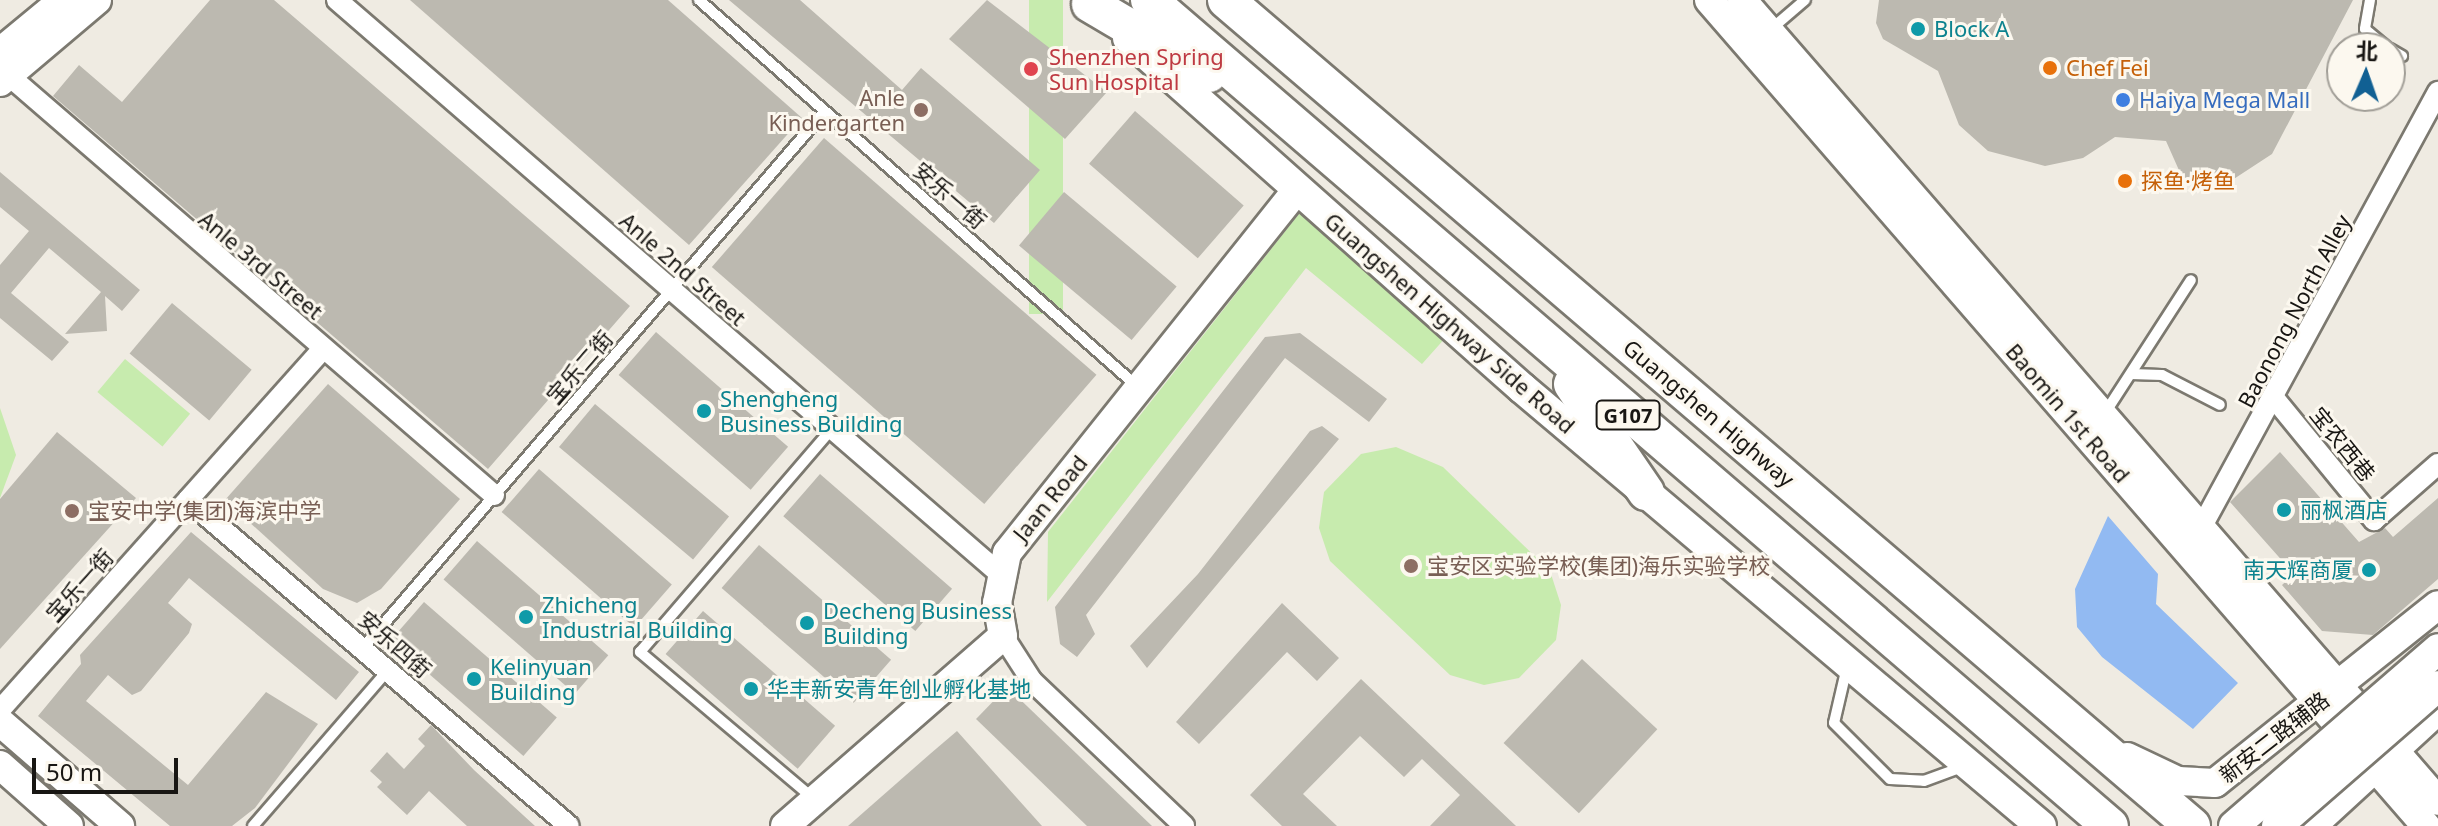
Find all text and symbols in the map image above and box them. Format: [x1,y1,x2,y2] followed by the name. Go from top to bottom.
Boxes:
[1934,16,2009,42] place label: Block A
[1909,20,1927,38] marker: Block A
[2326,32,2406,112] north arrow
[2355,35,2378,65] text: 北
[1049,43,1224,94] place label: Shenzhen Spring Sun Hospital
[2066,55,2149,81] place label: Chef Fei
[1020,58,1042,80] marker: Shenzhen Spring Sun Hospital
[2041,59,2059,77] marker: Chef Fei
[768,84,905,136] place label: Anle Kindergarten
[2139,87,2310,113] place label: Haiya Mega Mall
[2114,91,2132,109] marker: Haiya Mega Mall
[912,101,930,119] marker: Anle Kindergarten
[908,156,992,234] street label: 安乐一街
[2141,168,2235,194] place label: 探鱼·烤鱼
[2116,172,2134,190] marker: 探鱼·烤鱼
[194,206,328,324] street label: Anle 3rd Street
[615,207,751,331] street label: Anle 2nd Street
[1319,207,1581,439] street label: Guangshen Highway Side Road
[2232,210,2356,412] street label: Baonong North Alley
[540,325,618,409] street label: 宝乐二街
[1618,334,1800,492] street label: Guangshen Highway
[2001,338,2135,488] street label: Baomin 1st Road
[720,385,902,436] place label: Shengheng Business Building
[1594,399,1662,431] road number: G107
[2305,401,2381,487] street label: 宝农西巷
[695,402,713,420] marker: Shengheng Business Building
[1007,450,1093,546] street label: Jaan Road
[2300,497,2388,523] place label: 丽枫酒店
[88,498,321,524] place label: 宝安中学(集团)海滨中学
[2275,501,2293,519] marker: 丽枫酒店
[63,502,81,520] marker: 宝安中学(集团)海滨中学
[40,543,118,627] street label: 宝乐一街
[1427,553,1770,579] place label: 宝安区实验学校(集团)海乐实验学校
[1402,557,1420,575] marker: 宝安区实验学校(集团)海乐实验学校
[2243,557,2353,583] place label: 南天辉商厦
[2360,561,2378,579] marker: 南天辉商厦
[542,591,733,642] place label: Zhicheng Industrial Building
[823,597,1012,648] place label: Decheng Business Building
[353,605,437,683] street label: 安乐四街
[517,608,535,626] marker: Zhicheng Industrial Building
[798,614,816,632] marker: Decheng Business Building
[490,653,592,704] place label: Kelinyuan Building
[465,670,483,688] marker: Kelinyuan Building
[767,676,1031,702] place label: 华丰新安青年创业孵化基地
[742,680,760,698] marker: 华丰新安青年创业孵化基地
[2214,686,2334,788] street label: 新安二路辅路
[36,742,182,792] scale bar
[46,755,102,788] text: 50 m

